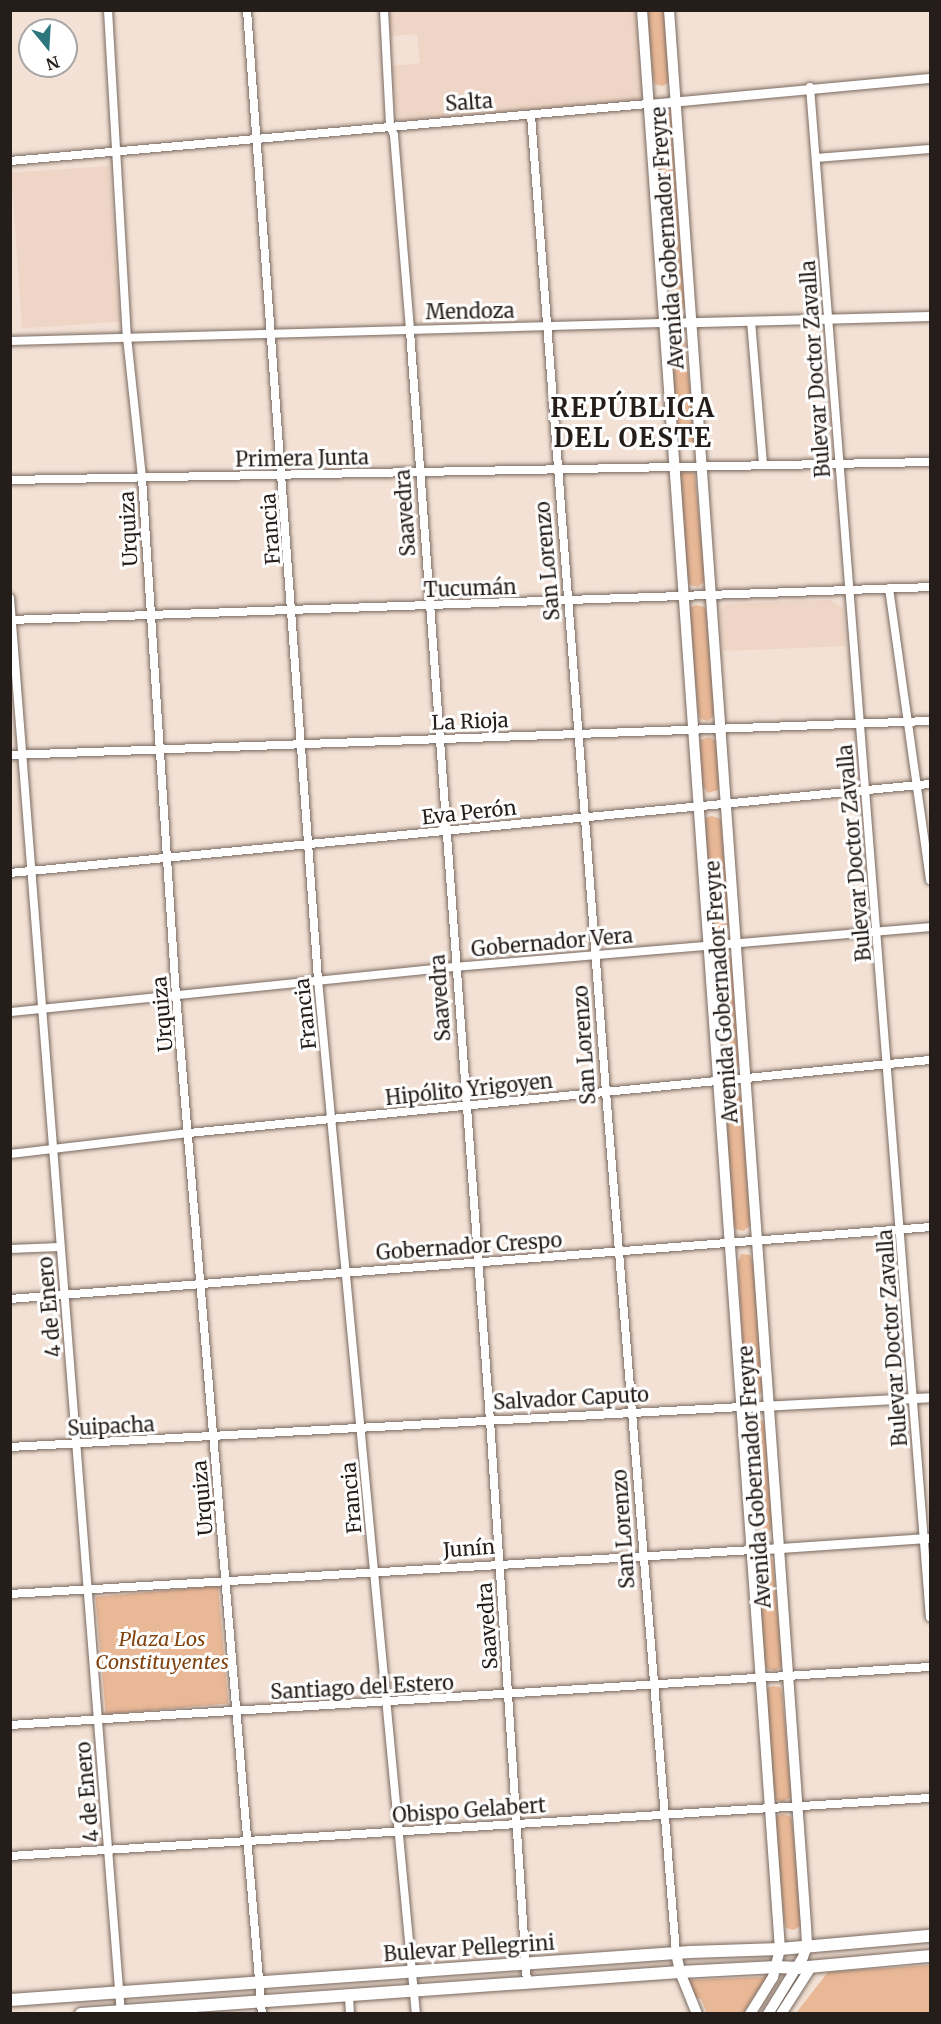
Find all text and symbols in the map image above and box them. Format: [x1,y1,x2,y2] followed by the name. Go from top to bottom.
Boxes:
[18,18,78,78] north arrow
[44,52,62,75] text: N
[444,88,494,116] street label: Salta
[646,106,688,370] street label: Avenida Gobernador Freyre
[795,260,835,478] street label: Bulevar Doctor Zavalla
[425,298,515,324] street label: Mendoza
[550,392,716,454] district label: REPÚBLICA DEL OESTE
[235,445,369,471] street label: Primera Junta
[390,469,420,557] street label: Saavedra
[114,491,142,567] street label: Urquiza
[256,492,284,566] street label: Francia
[530,500,564,622] street label: San Lorenzo
[423,574,517,602] street label: Tucumán
[431,708,509,734] street label: La Rioja
[833,743,875,963] street label: Bulevar Doctor Zavalla
[420,795,518,829] street label: Eva Perón
[700,860,742,1124] street label: Avenida Gobernador Freyre
[470,923,634,961] street label: Gobernador Vera
[425,954,455,1042] street label: Saavedra
[147,975,177,1053] street label: Urquiza
[289,977,321,1051] street label: Francia
[568,984,600,1106] street label: San Lorenzo
[384,1068,554,1110] street label: Hipólito Yrigoyen
[375,1228,563,1264] street label: Gobernador Crespo
[872,1229,912,1447] street label: Bulevar Doctor Zavalla
[33,1256,65,1358] street label: 4 de Enero
[733,1345,775,1609] street label: Avenida Gobernador Freyre
[492,1382,650,1414] street label: Salvador Caputo
[67,1412,155,1440] street label: Suipacha
[187,1459,217,1537] street label: Urquiza
[336,1461,366,1535] street label: Francia
[607,1468,639,1590] street label: San Lorenzo
[442,1534,496,1562] street label: Junín
[472,1582,502,1670] street label: Saavedra
[95,1626,229,1673] park label: Plaza Los Constituyentes
[270,1670,454,1704] street label: Santiago del Estero
[71,1741,103,1843] street label: 4 de Enero
[391,1793,547,1827] street label: Obispo Gelabert
[383,1930,555,1966] street label: Bulevar Pellegrini

